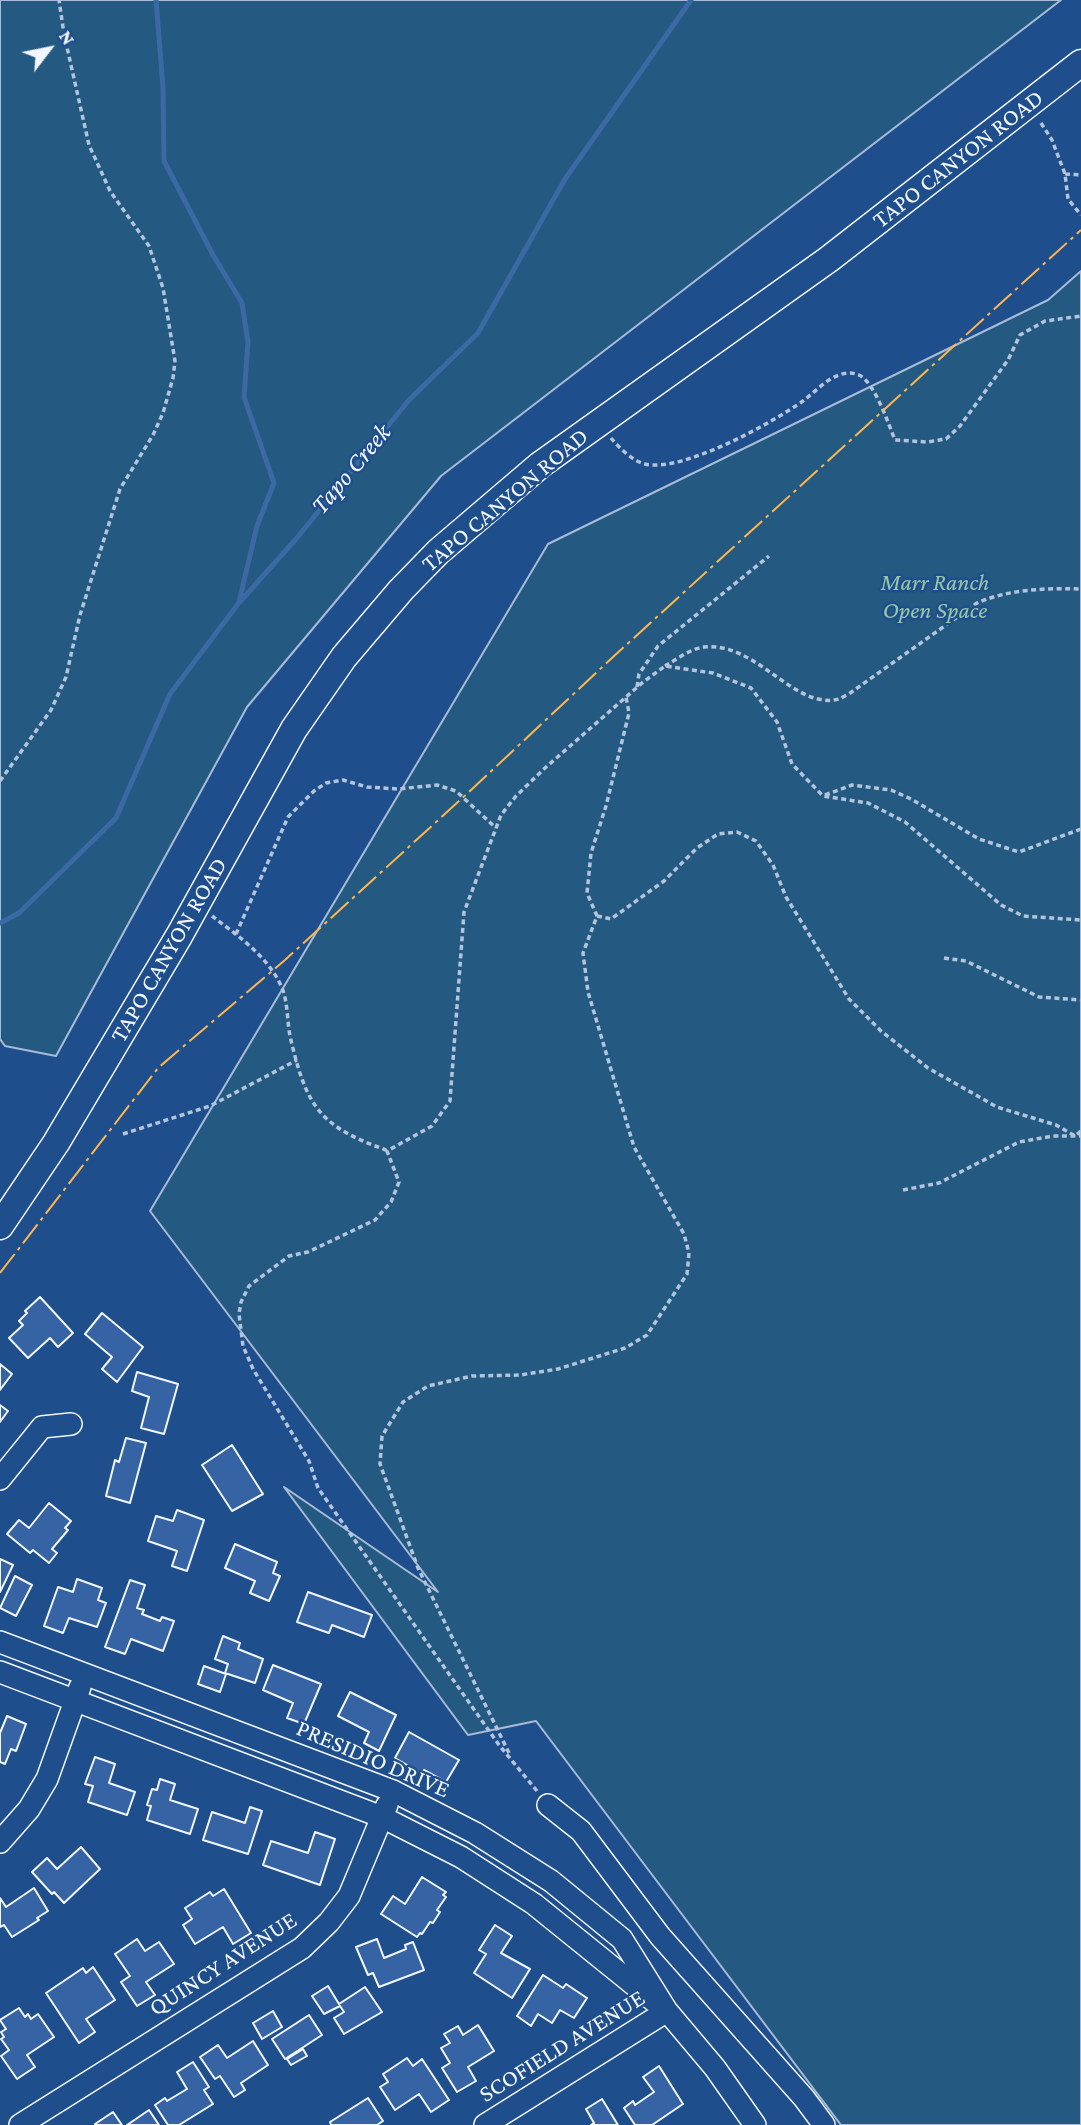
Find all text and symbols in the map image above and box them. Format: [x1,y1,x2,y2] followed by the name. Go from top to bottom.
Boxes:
[14,14,84,84] north arrow
[55,27,80,49] text: N
[867,83,1049,235] street label: TAPO CANYON ROAD
[304,417,398,521] water label: Tapo Creek
[416,422,594,578] street label: TAPO CANYON ROAD
[881,569,989,625] park label: Marr Ranch Open Space
[104,852,234,1048] street label: TAPO CANYON ROAD
[292,1714,454,1804] street label: PRESIDIO DRIVE
[144,1906,302,2022] street label: QUINCY AVENUE
[474,1983,650,2109] street label: SCOFIELD AVENUE

